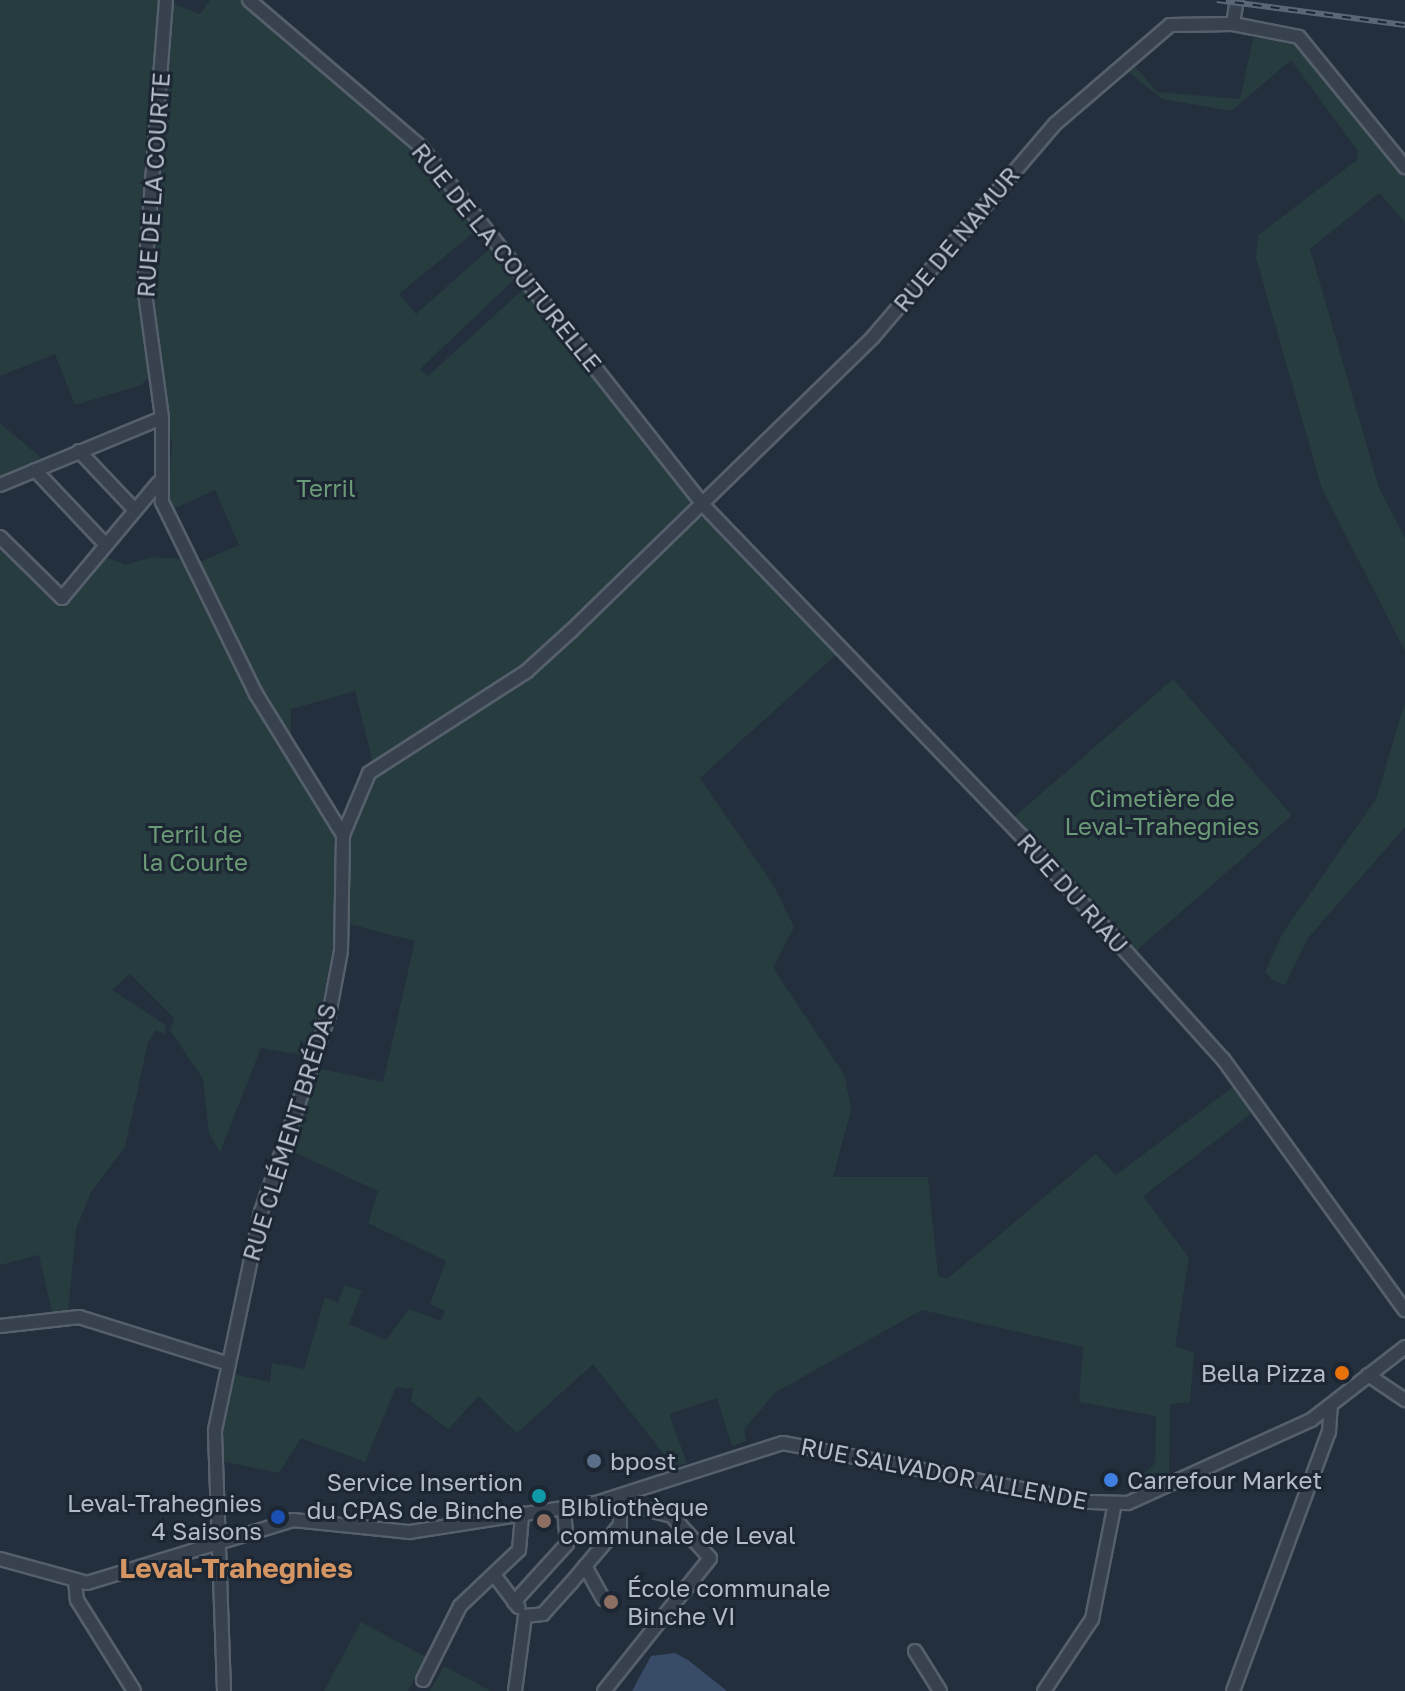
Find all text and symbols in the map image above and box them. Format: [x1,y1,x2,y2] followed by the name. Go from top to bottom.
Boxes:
[131,72,175,298] street label: RUE DE LA COURTE
[406,137,608,377] street label: RUE DE LA COUTURELLE
[887,161,1025,317] street label: RUE DE NAMUR
[296,474,356,502] park label: Terril
[1065,784,1259,840] park label: Cimetière de Leval-Trahegnies
[142,820,248,876] park label: Terril de la Courte
[1012,827,1134,959] street label: RUE DU RIAU
[236,1000,342,1264] street label: RUE CLÉMENT BRÉDAS
[1201,1359,1326,1387] place label: Bella Pizza
[1333,1364,1351,1382] marker: Bella Pizza
[798,1431,1090,1515] street label: RUE SALVADOR ALLENDE
[610,1447,676,1475] place label: bpost
[585,1452,603,1470] marker: bpost
[1127,1466,1322,1494] place label: Carrefour Market
[307,1468,523,1524] place label: Service Insertion du CPAS de Binche
[1102,1471,1120,1489] marker: Carrefour Market
[530,1487,548,1505] marker: Service Insertion du CPAS de Binche
[67,1489,262,1545] place label: Leval-Trahegnies 4 Saisons
[560,1493,796,1549] place label: BIbliothèque communale de Leval
[269,1508,287,1526] marker: Leval-Trahegnies 4 Saisons
[535,1512,553,1530] marker: BIbliothèque communale de Leval
[119,1551,353,1585] district label: Leval-Trahegnies
[627,1574,830,1630] place label: École communale Binche VI
[602,1593,620,1611] marker: École communale Binche VI

